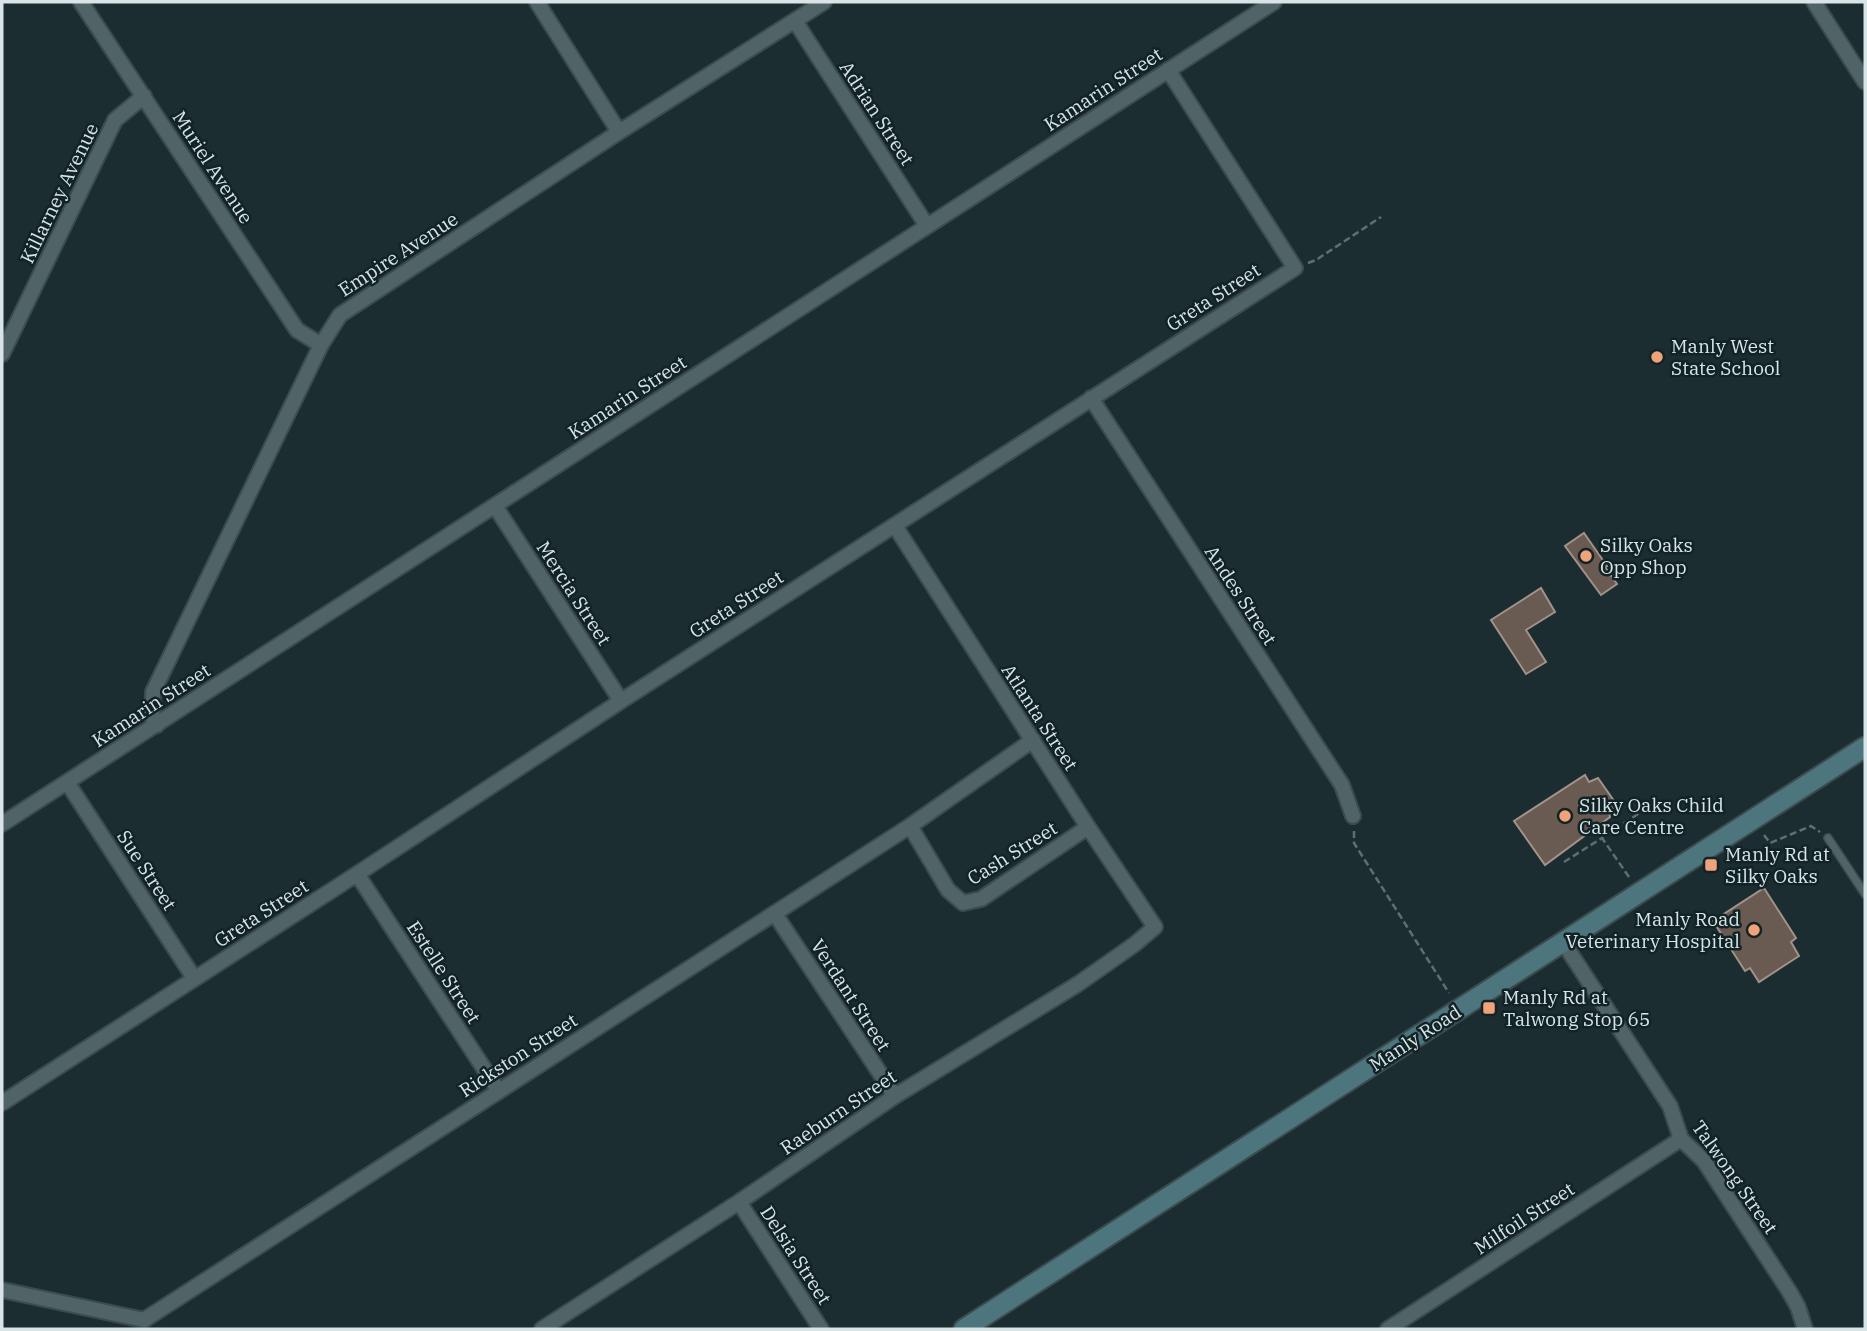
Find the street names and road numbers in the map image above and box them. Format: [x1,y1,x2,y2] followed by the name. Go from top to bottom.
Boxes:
[1039,42,1167,136] street label: Kamarin Street
[834,56,920,170] street label: Adrian Street
[168,106,258,228] street label: Muriel Avenue
[15,119,103,267] street label: Killarney Avenue
[334,206,462,302] street label: Empire Avenue
[1162,258,1265,336] street label: Greta Street
[563,350,691,444] street label: Kamarin Street
[531,537,617,650] street label: Mercia Street
[1200,541,1282,650] street label: Andes Street
[685,565,788,643] street label: Greta Street
[87,658,215,752] street label: Kamarin Street
[997,659,1084,775] street label: Atlanta Street
[963,816,1062,890] street label: Cash Street
[112,825,182,915] street label: Sue Street
[210,874,313,952] street label: Greta Street
[402,916,486,1028] street label: Estelle Street
[806,934,896,1056] street label: Verdant Street
[1365,999,1465,1077] street label: Manly Road
[454,1008,582,1102] street label: Rickston Street
[775,1064,901,1160] street label: Raeburn Street
[1687,1116,1783,1239] street label: Talwong Street
[1469,1177,1579,1259] street label: Milfoil Street
[755,1201,837,1309] street label: Delsia Street

